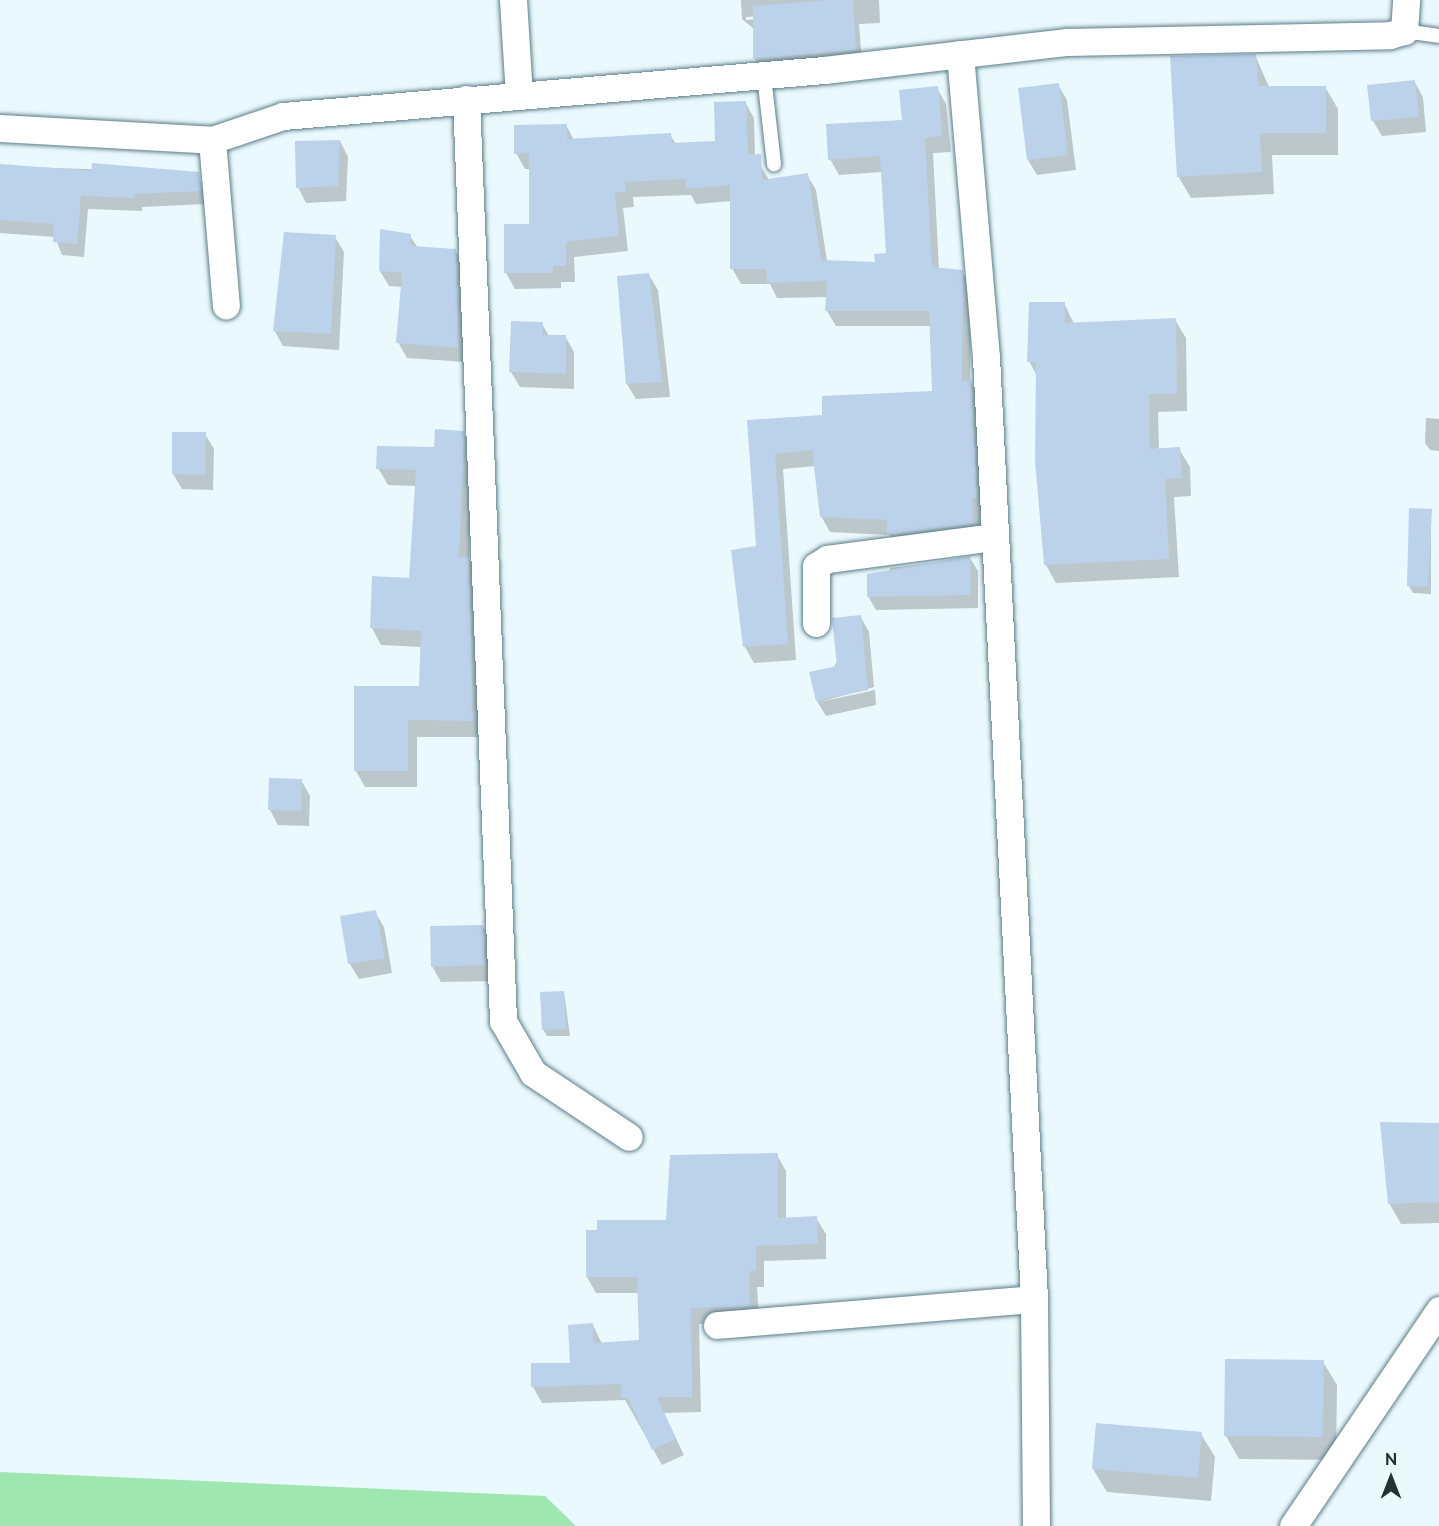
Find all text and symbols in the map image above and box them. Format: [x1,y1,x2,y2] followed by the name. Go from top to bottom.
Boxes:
[1361,1448,1421,1508] north arrow
[1385,1450,1397,1469] text: N

